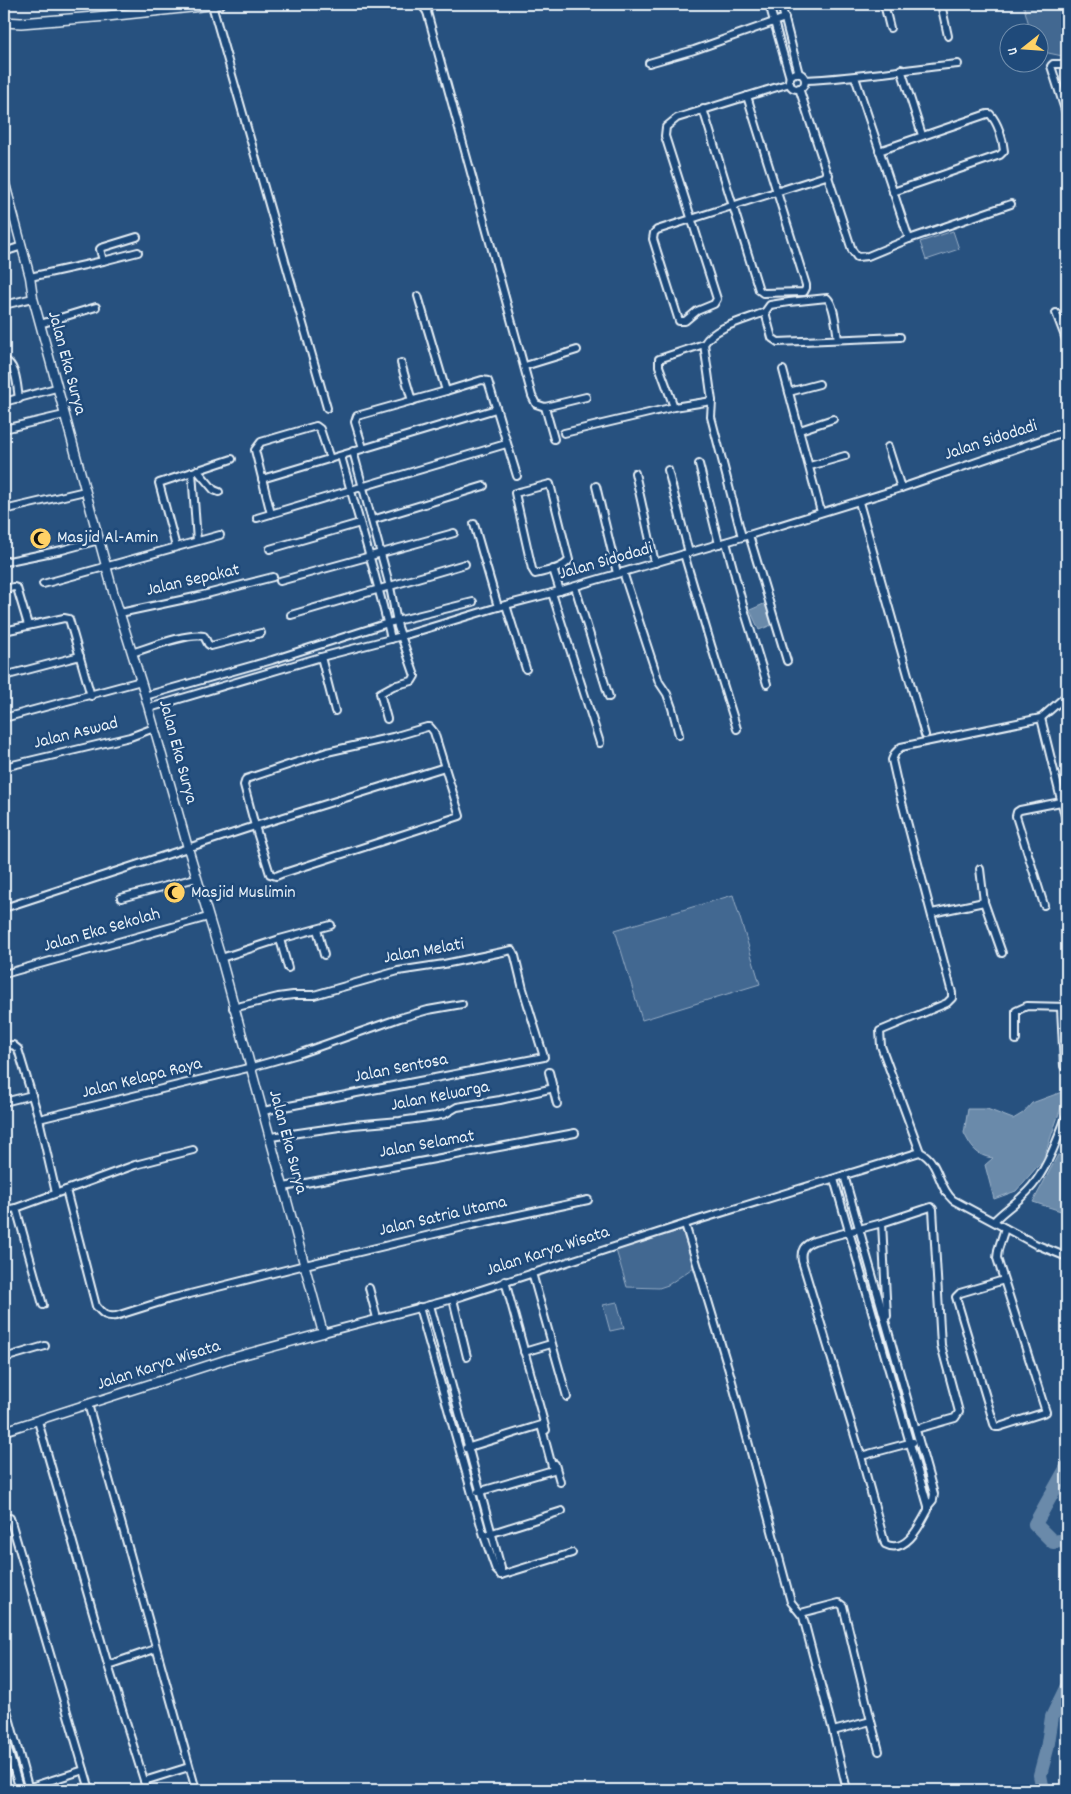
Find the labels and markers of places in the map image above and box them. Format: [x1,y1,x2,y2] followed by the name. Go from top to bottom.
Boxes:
[29,526,53,550] mosque icon: Masjid Al-Amin
[57,526,158,551] place label: Masjid Al-Amin
[163,881,187,905] mosque icon: Masjid Muslimin
[191,881,296,906] place label: Masjid Muslimin

